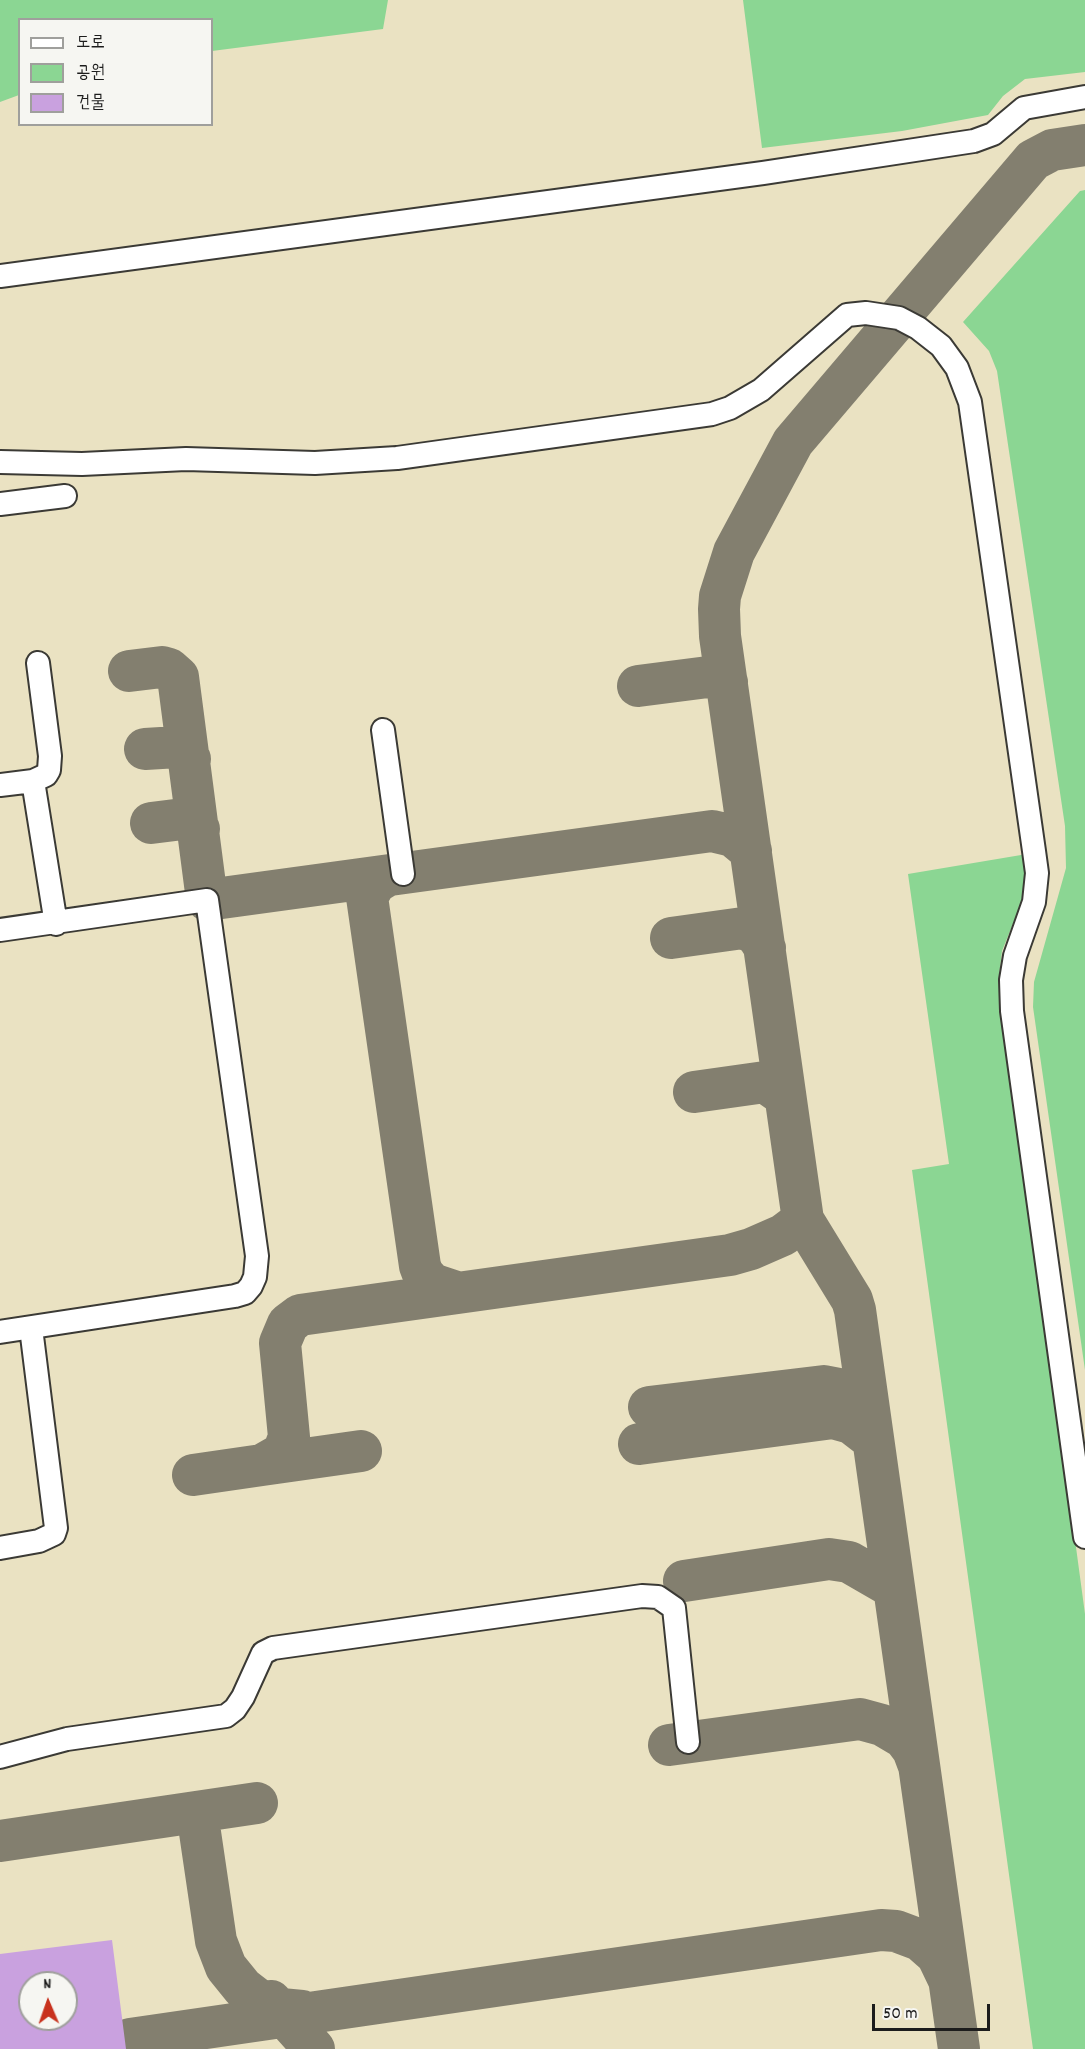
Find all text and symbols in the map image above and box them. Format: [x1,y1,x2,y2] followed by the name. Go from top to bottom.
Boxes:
[18,18,213,126] legend
[76,31,105,56] text: 도로
[76,61,105,86] text: 공원
[76,91,105,116] text: 건물
[18,1971,78,2031] north arrow
[43,1973,52,1996] text: N
[875,1992,994,2030] scale bar
[883,2002,918,2027] text: 50 m

